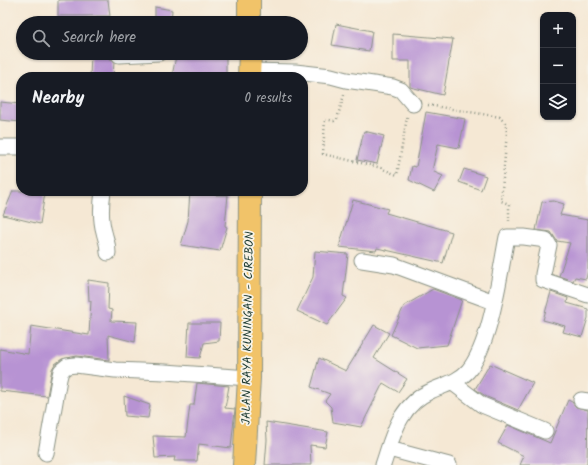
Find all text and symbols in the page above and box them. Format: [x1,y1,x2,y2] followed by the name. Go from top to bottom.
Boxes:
[540,12,576,120] map controls
[540,12,576,48] button: +
[16,16,308,60] search box
[62,26,136,50] text: Search here
[30,27,52,49] icon: search
[540,48,576,84] button: −
[540,84,576,120] button: layers
[32,85,84,112] text: Nearby
[245,88,292,109] text: 0 results
[237,231,259,425] street label: JALAN RAYA KUNINGAN - CIREBON

